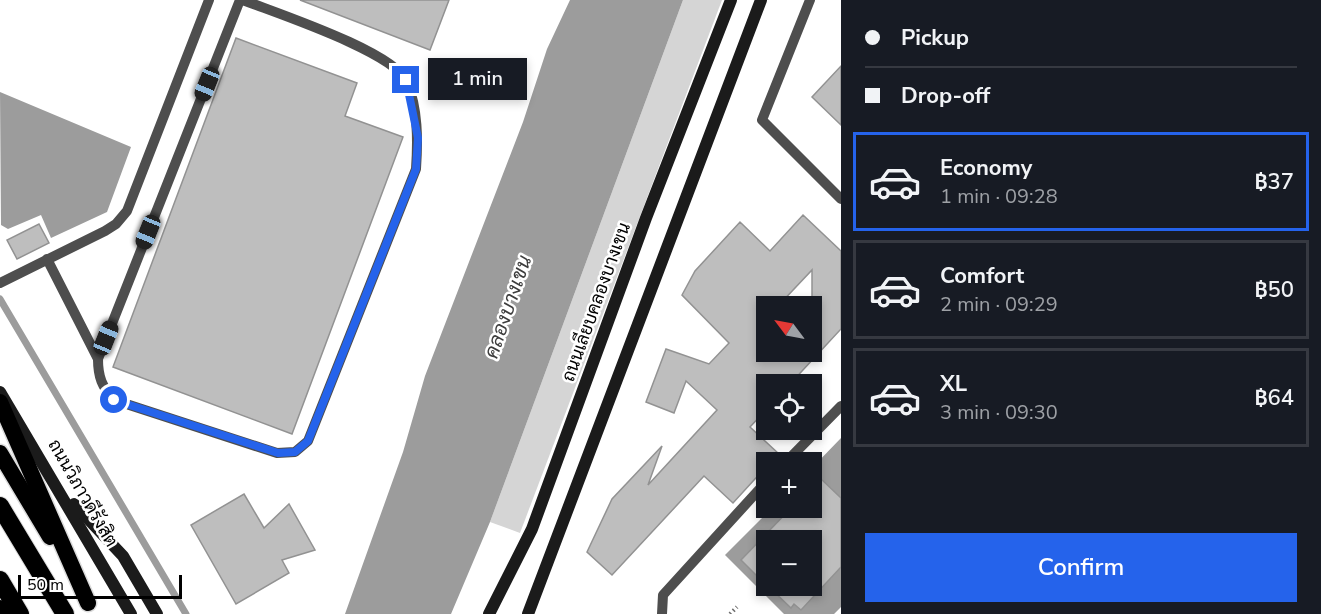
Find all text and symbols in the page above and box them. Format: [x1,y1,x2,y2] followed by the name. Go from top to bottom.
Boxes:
[901,23,969,53] text: Pickup
[427,59,526,101] callout: 1 min
[192,64,222,104] car
[452,65,503,92] text: 1 min
[392,66,419,93] route end
[901,81,990,111] text: Drop-off
[940,153,1032,183] text: Economy
[868,155,922,209] icon: car
[1254,167,1294,197] text: ฿37
[940,183,1058,210] text: 1 min · 09:28
[133,212,163,252] car
[555,219,636,385] street label: ถนนเลียบคลองบางเขน
[478,252,538,362] water label: คลองบางเขน
[940,261,1024,291] text: Comfort
[868,263,922,317] icon: car
[1254,275,1294,305] text: ฿50
[940,291,1058,318] text: 2 min · 09:29
[756,296,822,362] north arrow
[756,296,822,596] map controls
[91,318,121,358] car
[940,369,967,399] text: XL
[868,371,922,425] icon: car
[756,374,822,440] button: locate
[1254,383,1294,413] text: ฿64
[100,386,127,413] route start
[940,399,1058,426] text: 3 min · 09:30
[42,434,124,551] street label: ถนนวิภาวดีรังสิต
[756,452,822,518] button: +
[756,530,822,596] button: −
[865,533,1297,602] button: Confirm
[18,572,182,600] scale bar
[27,574,64,596] text: 50 m

